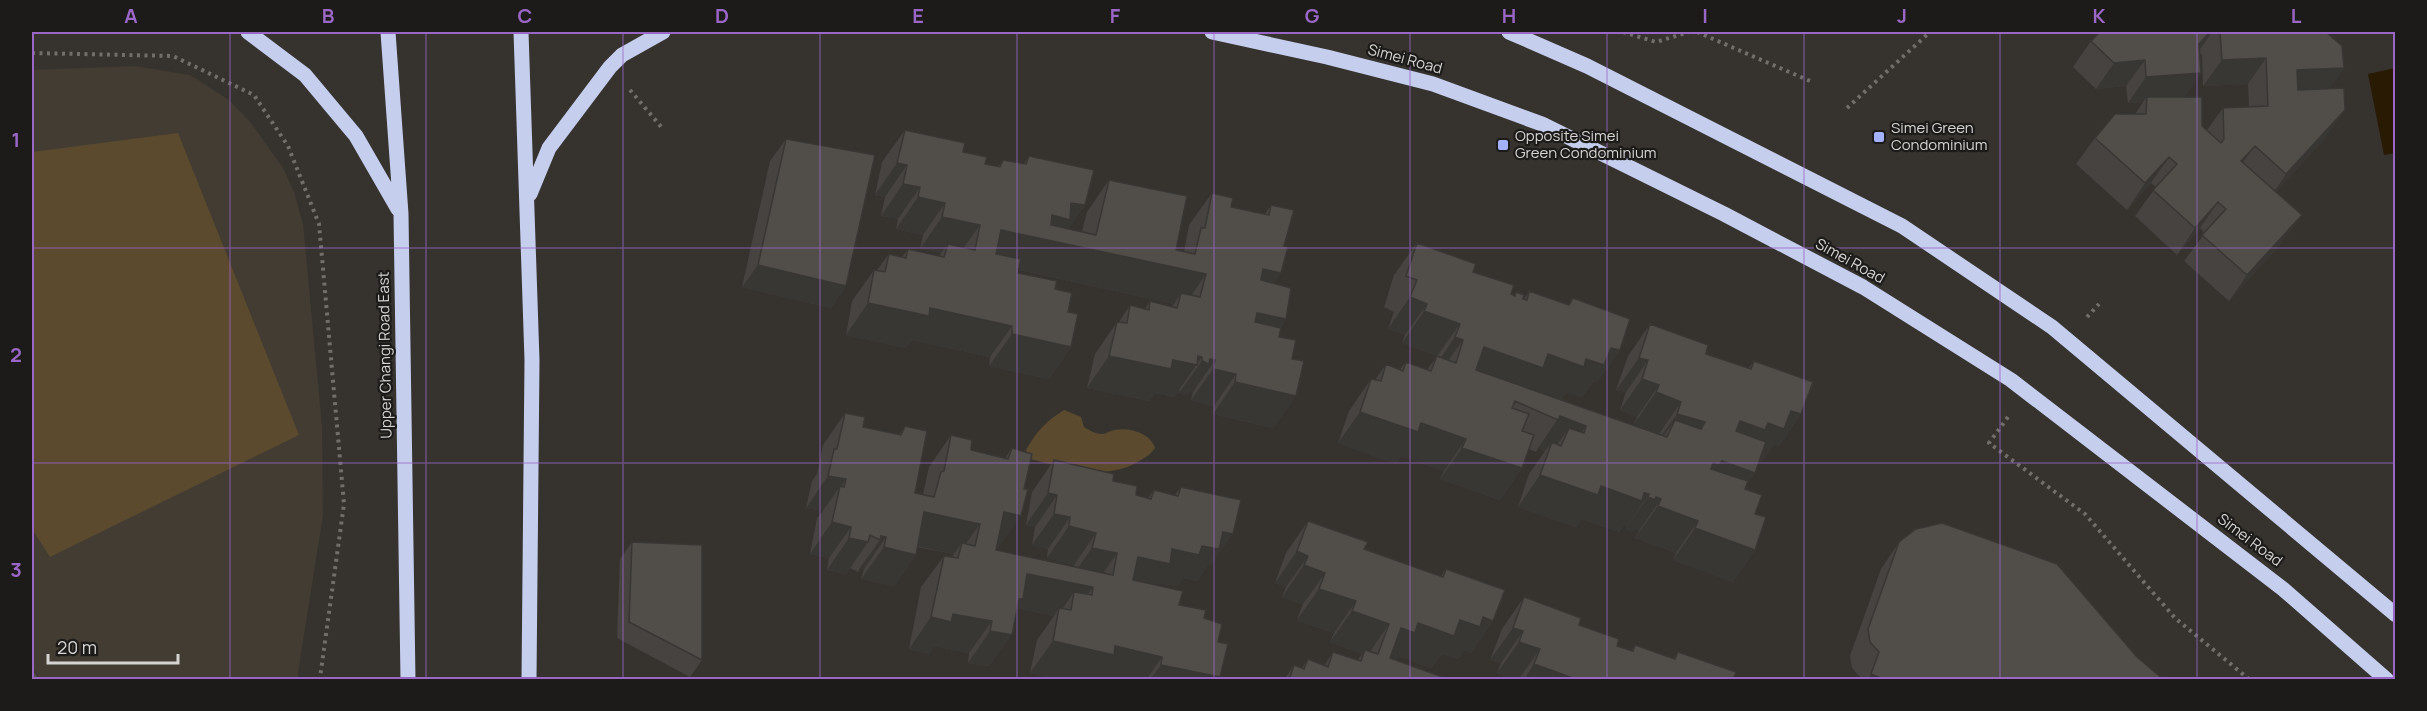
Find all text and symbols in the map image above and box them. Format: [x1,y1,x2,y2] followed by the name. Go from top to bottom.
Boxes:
[124,2,138,29] text: A
[322,2,335,29] text: B
[518,2,532,29] text: C
[715,2,729,29] text: D
[912,2,924,29] text: E
[1110,2,1121,29] text: F
[1305,2,1320,29] text: G
[1502,2,1516,29] text: H
[1702,2,1708,29] text: I
[1897,2,1907,29] text: J
[2093,2,2106,29] text: K
[2291,2,2302,29] text: L
[1366,39,1445,79] street label: Simei Road
[1891,117,1988,155] place label: Simei Green Condominium
[1515,125,1657,163] place label: Opposite Simei Green Condominium
[12,126,20,153] text: 1
[1872,130,1886,144] marker: Simei Green Condominium
[1496,138,1510,152] marker: Opposite Simei Green Condominium
[1812,233,1889,288] street label: Simei Road
[373,271,396,439] street label: Upper Changi Road East
[10,341,22,368] text: 2
[2214,508,2287,571] street label: Simei Road
[10,556,22,583] text: 3
[48,627,178,665] scale bar
[57,635,97,659] text: 20 m

